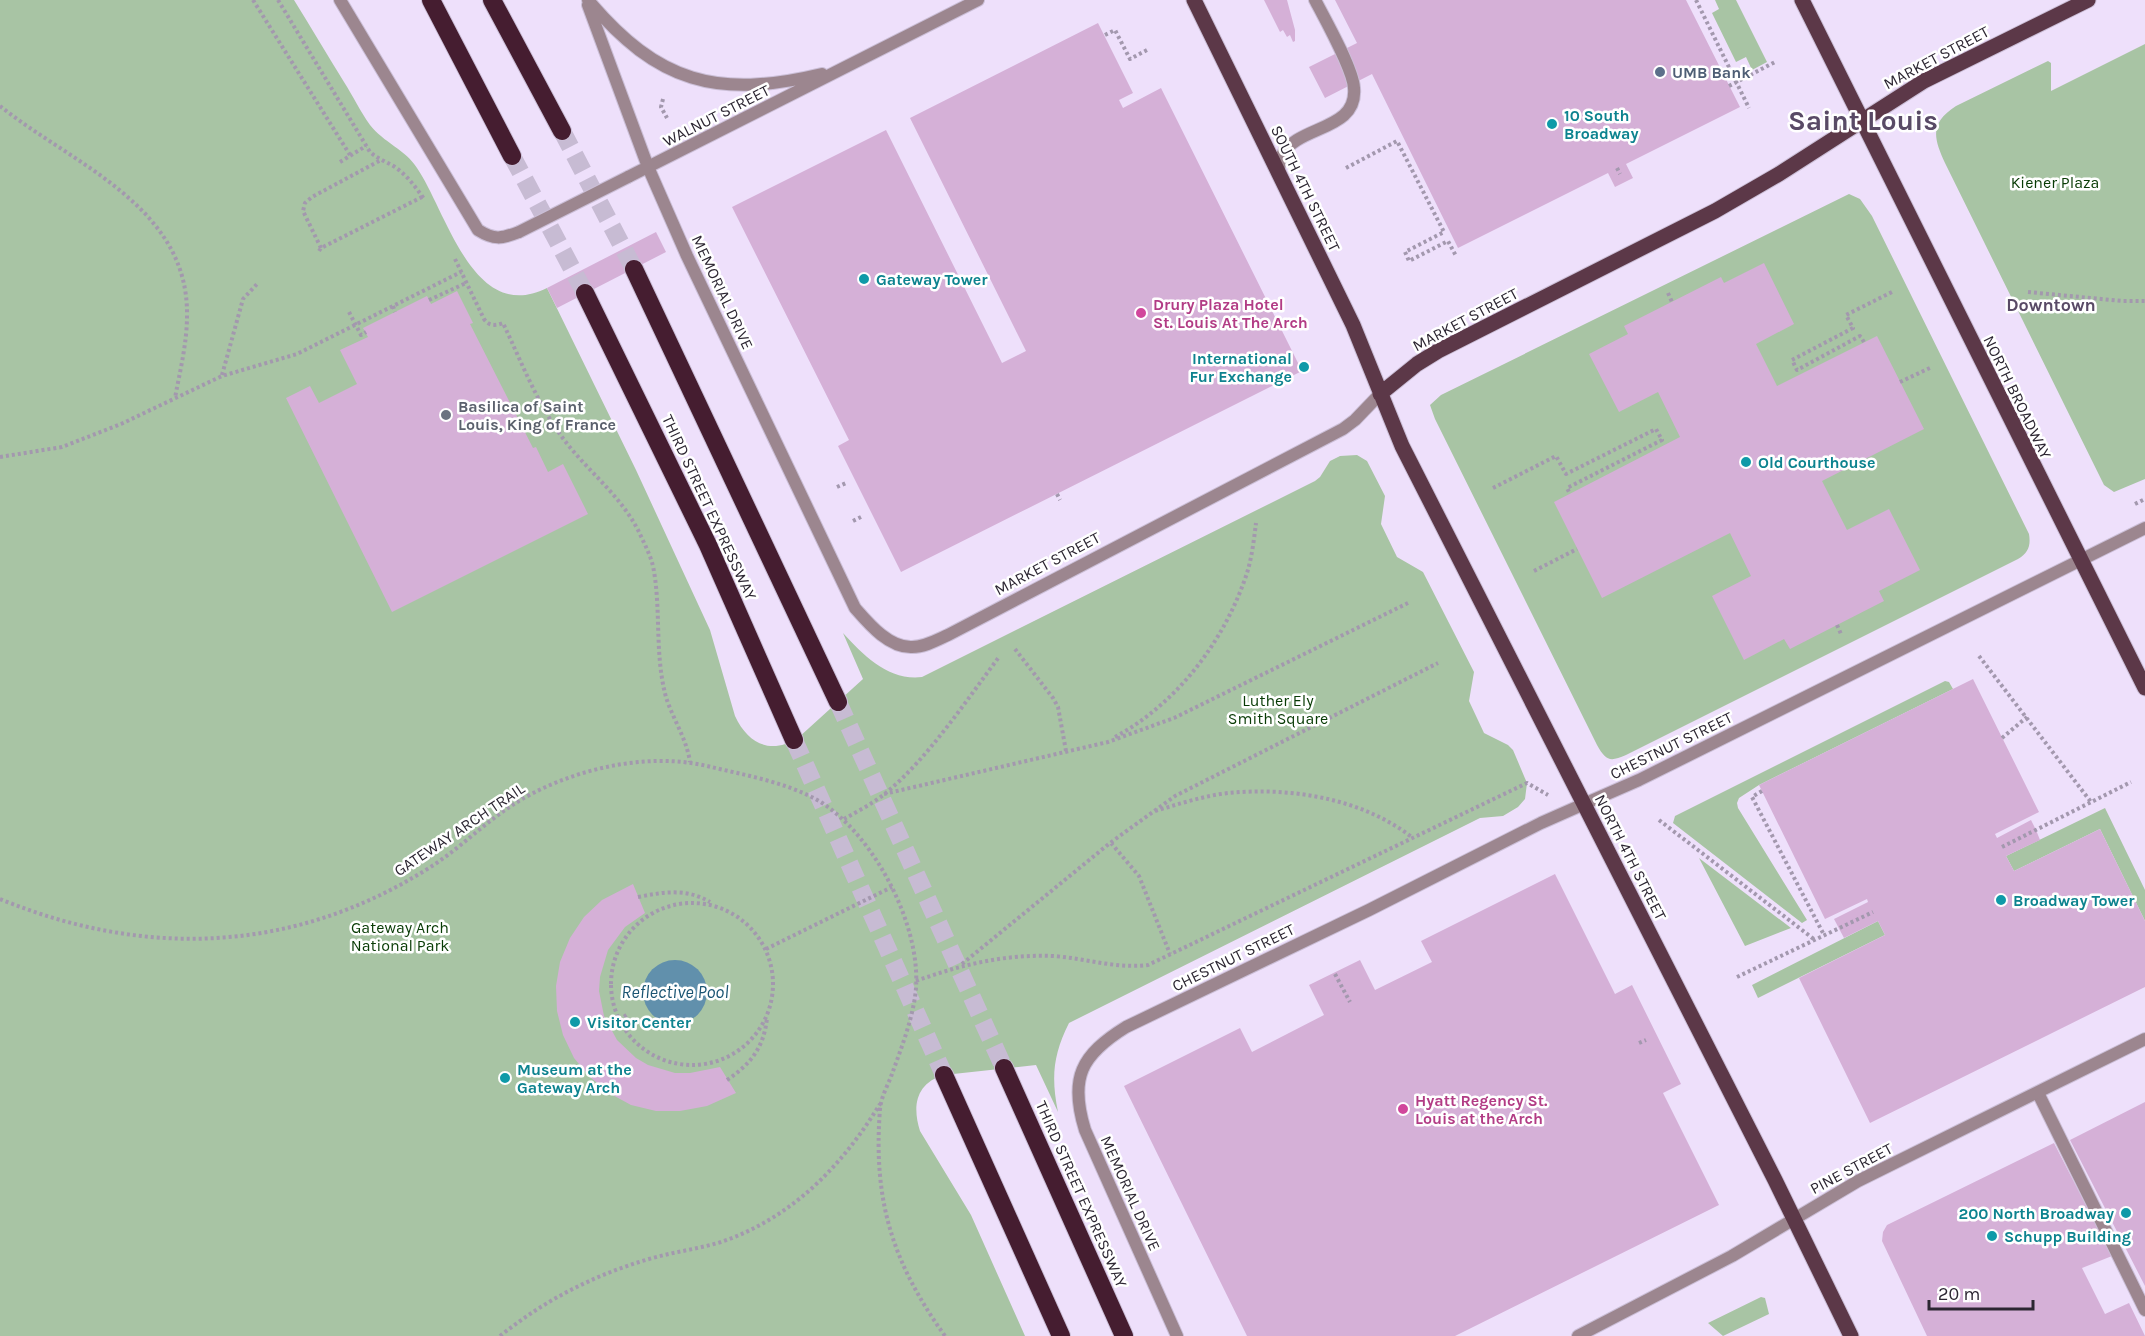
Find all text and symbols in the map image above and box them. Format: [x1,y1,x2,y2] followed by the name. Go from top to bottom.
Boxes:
[1880,22,1992,93] street label: MARKET STREET
[1672,63,1751,82] place label: UMB Bank
[1653,65,1667,79] marker: UMB Bank
[660,80,773,151] street label: WALNUT STREET
[1788,104,1938,137] district label: Saint Louis
[1564,106,1638,143] place label: 10 South Broadway
[1545,117,1559,131] marker: 10 South Broadway
[1267,122,1344,254] street label: SOUTH 4TH STREET
[2011,173,2099,192] park label: Kiener Plaza
[688,232,757,352] street label: MEMORIAL DRIVE
[876,270,988,289] place label: Gateway Tower
[857,272,871,286] marker: Gateway Tower
[1409,284,1521,355] street label: MARKET STREET
[2006,294,2096,316] district label: Downtown
[1153,295,1308,332] place label: Drury Plaza Hotel St. Louis At The Arch
[1134,306,1148,320] marker: Drury Plaza Hotel St. Louis At The Arch
[1979,332,2056,462] street label: NORTH BROADWAY
[1189,349,1292,386] place label: International Fur Exchange
[1297,360,1311,374] marker: International Fur Exchange
[458,397,616,434] place label: Basilica of Saint Louis, King of France
[439,408,453,422] marker: Basilica of Saint Louis, King of France
[658,412,761,603] street label: THIRD STREET EXPRESSWAY
[1758,453,1875,472] place label: Old Courthouse
[1739,455,1753,469] marker: Old Courthouse
[991,528,1103,599] street label: MARKET STREET
[1228,691,1328,728] park label: Luther Ely Smith Square
[1607,708,1736,783] street label: CHESTNUT STREET
[390,778,529,880] street label: GATEWAY ARCH TRAIL
[1591,791,1670,923] street label: NORTH 4TH STREET
[2013,891,2135,910] place label: Broadway Tower
[1994,893,2008,907] marker: Broadway Tower
[351,918,449,955] park label: Gateway Arch National Park
[1169,920,1298,995] street label: CHESTNUT STREET
[621,981,729,1003] water label: Reflective Pool
[587,1013,692,1032] place label: Visitor Center
[568,1015,582,1029] marker: Visitor Center
[517,1060,632,1097] place label: Museum at the Gateway Arch
[498,1071,512,1085] marker: Museum at the Gateway Arch
[1415,1091,1548,1128] place label: Hyatt Regency St. Louis at the Arch
[1032,1098,1131,1291] street label: THIRD STREET EXPRESSWAY
[1396,1102,1410,1116] marker: Hyatt Regency St. Louis at the Arch
[1097,1133,1164,1254] street label: MEMORIAL DRIVE
[1807,1139,1896,1198] street label: PINE STREET
[1958,1204,2114,1223] place label: 200 North Broadway
[2119,1206,2133,1220] marker: 200 North Broadway
[2004,1227,2131,1246] place label: Schupp Building
[1985,1229,1999,1243] marker: Schupp Building
[1929,1273,2032,1311] scale bar
[1938,1283,1980,1305] text: 20 m

